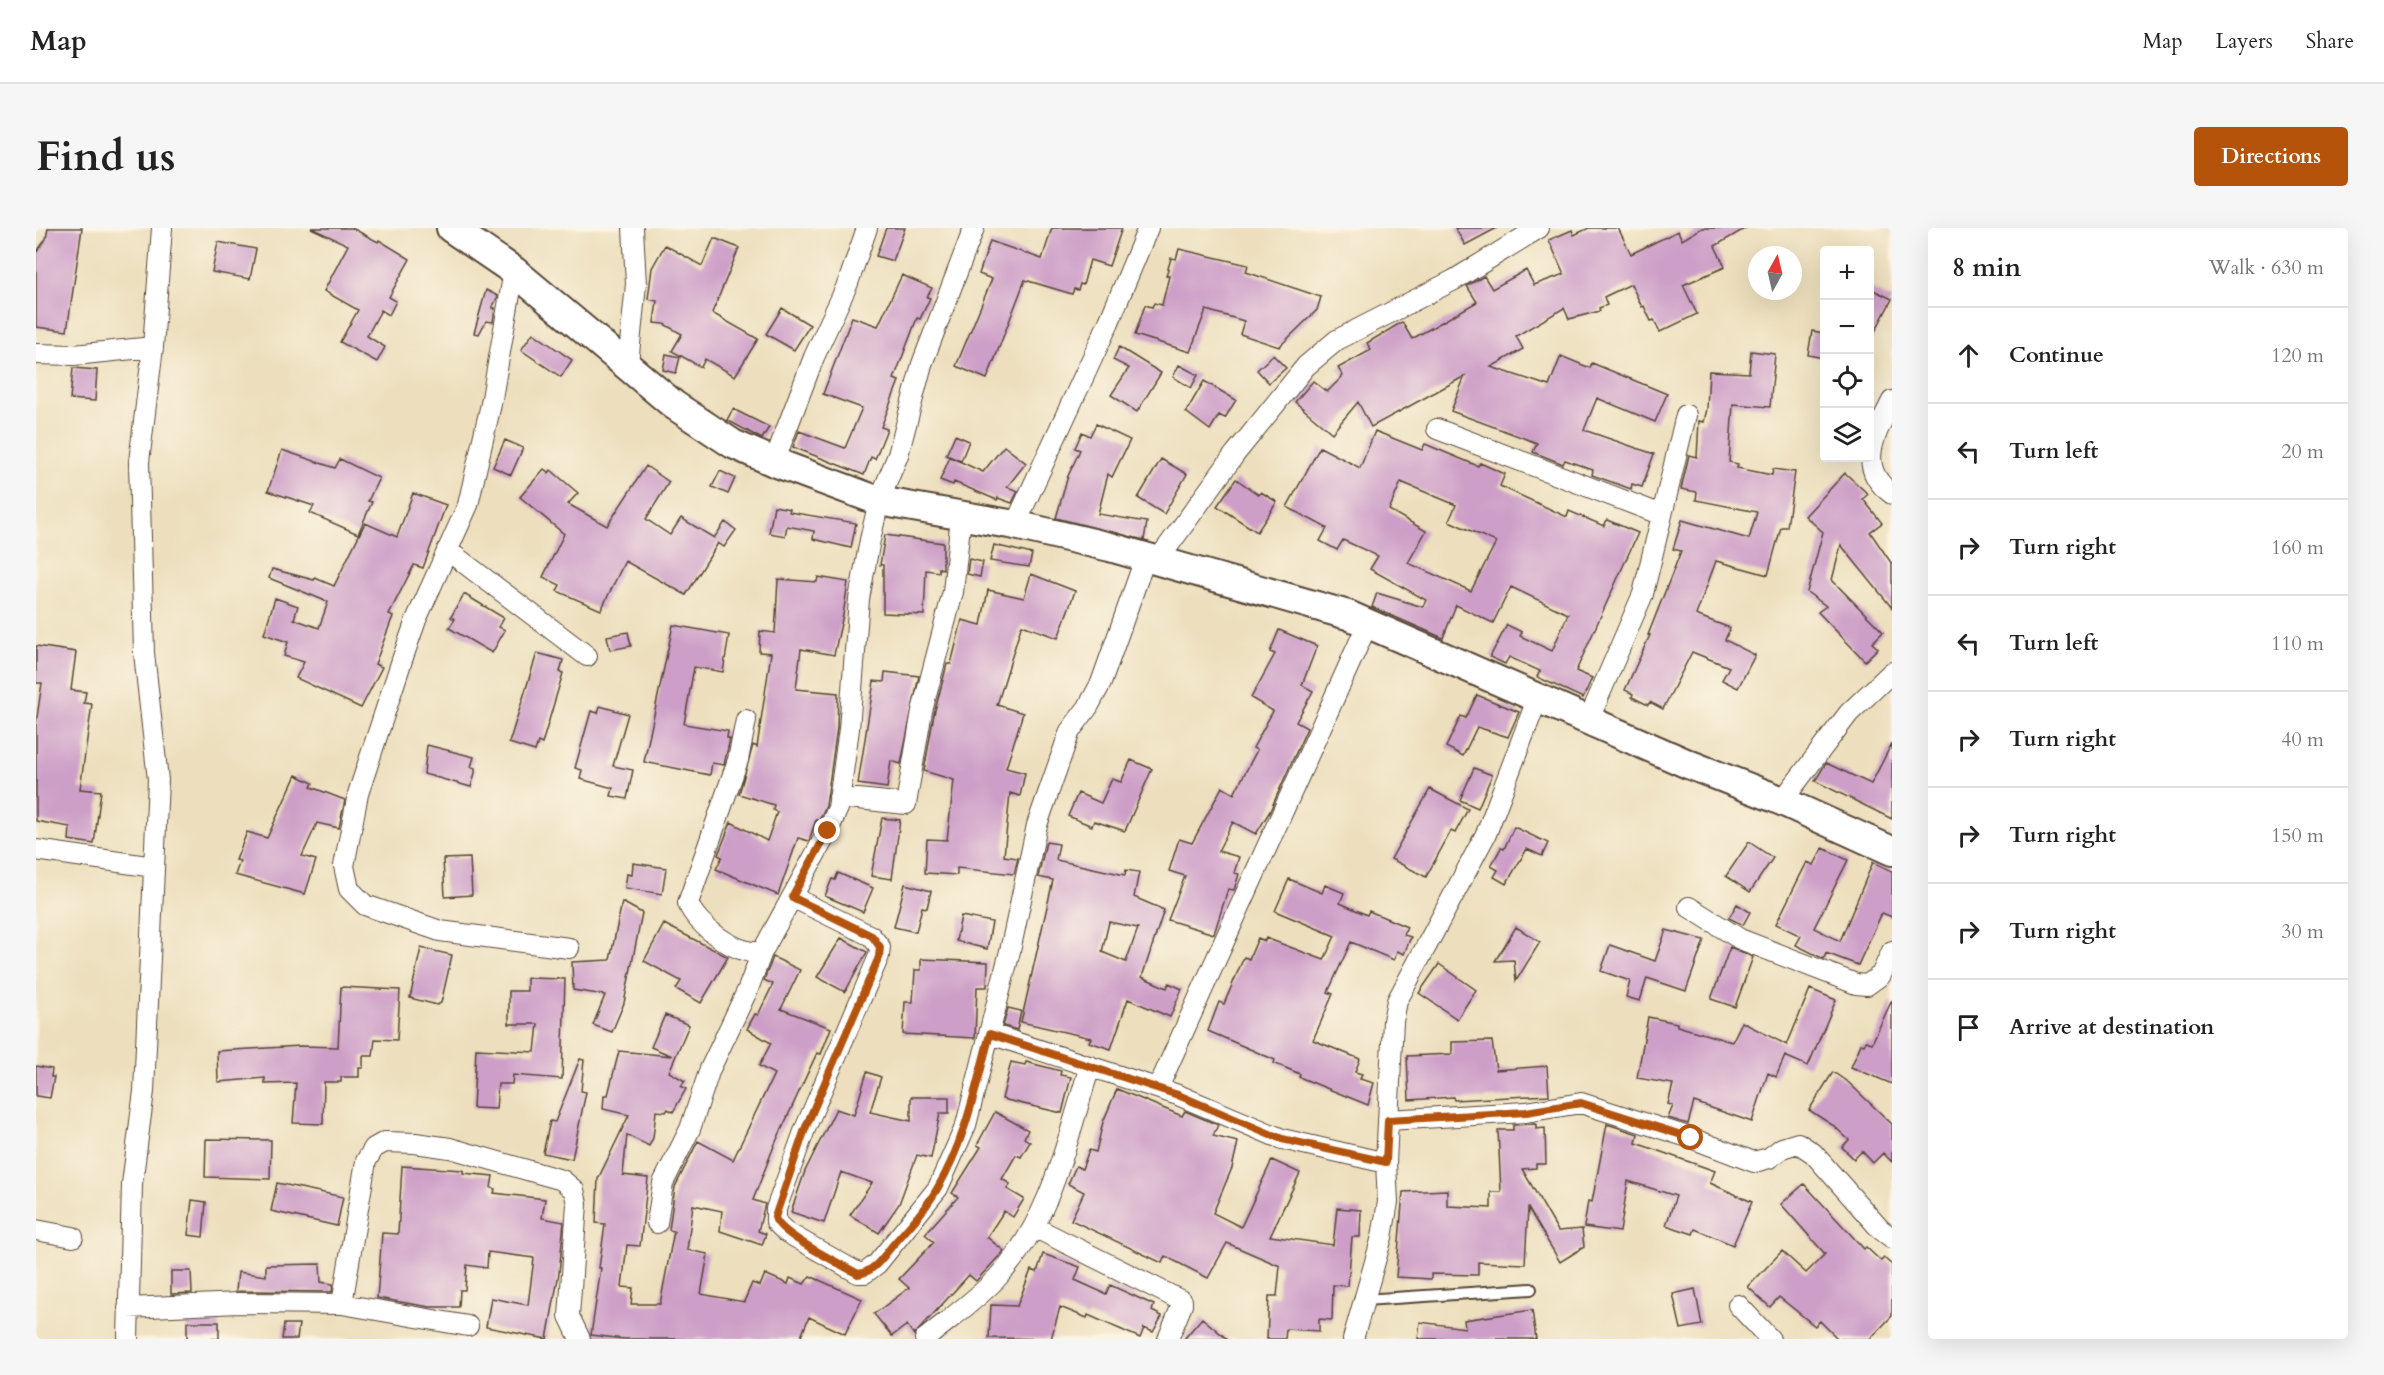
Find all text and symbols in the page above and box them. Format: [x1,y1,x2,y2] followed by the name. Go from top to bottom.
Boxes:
[30,22,87,60] text: Map
[2143,27,2183,56] text: Map
[2216,27,2273,56] text: Layers
[2306,27,2354,56] text: Share
[2194,127,2348,186] button: Directions
[36,128,176,185] text: Find us
[1748,246,1802,300] north arrow
[1820,246,1874,462] map controls
[1820,246,1874,300] button: +
[1952,250,2021,285] text: 8 min
[2209,254,2324,281] text: Walk · 630 m
[1820,300,1874,354] button: −
[1952,339,1985,372] icon: ahead
[2009,340,2104,370] text: Continue
[2271,342,2324,369] text: 120 m
[1820,354,1874,408] button: locate
[1820,408,1874,462] button: layers
[1952,435,1985,468] icon: left
[2009,436,2098,466] text: Turn left
[2281,438,2324,465] text: 20 m
[1952,531,1985,564] icon: right
[2009,532,2116,562] text: Turn right
[2271,534,2324,561] text: 160 m
[1952,627,1985,660] icon: left
[2009,628,2098,658] text: Turn left
[2271,630,2324,657] text: 110 m
[1952,723,1985,756] icon: right
[2009,724,2116,754] text: Turn right
[2281,726,2324,753] text: 40 m
[814,817,840,843] route end
[1952,819,1985,852] icon: right
[2009,820,2116,850] text: Turn right
[2271,822,2324,849] text: 150 m
[1952,915,1985,948] icon: right
[2009,916,2116,946] text: Turn right
[2281,918,2324,945] text: 30 m
[1952,1011,1985,1044] icon: arrive
[2009,1012,2214,1042] text: Arrive at destination
[1677,1124,1703,1150] route start

